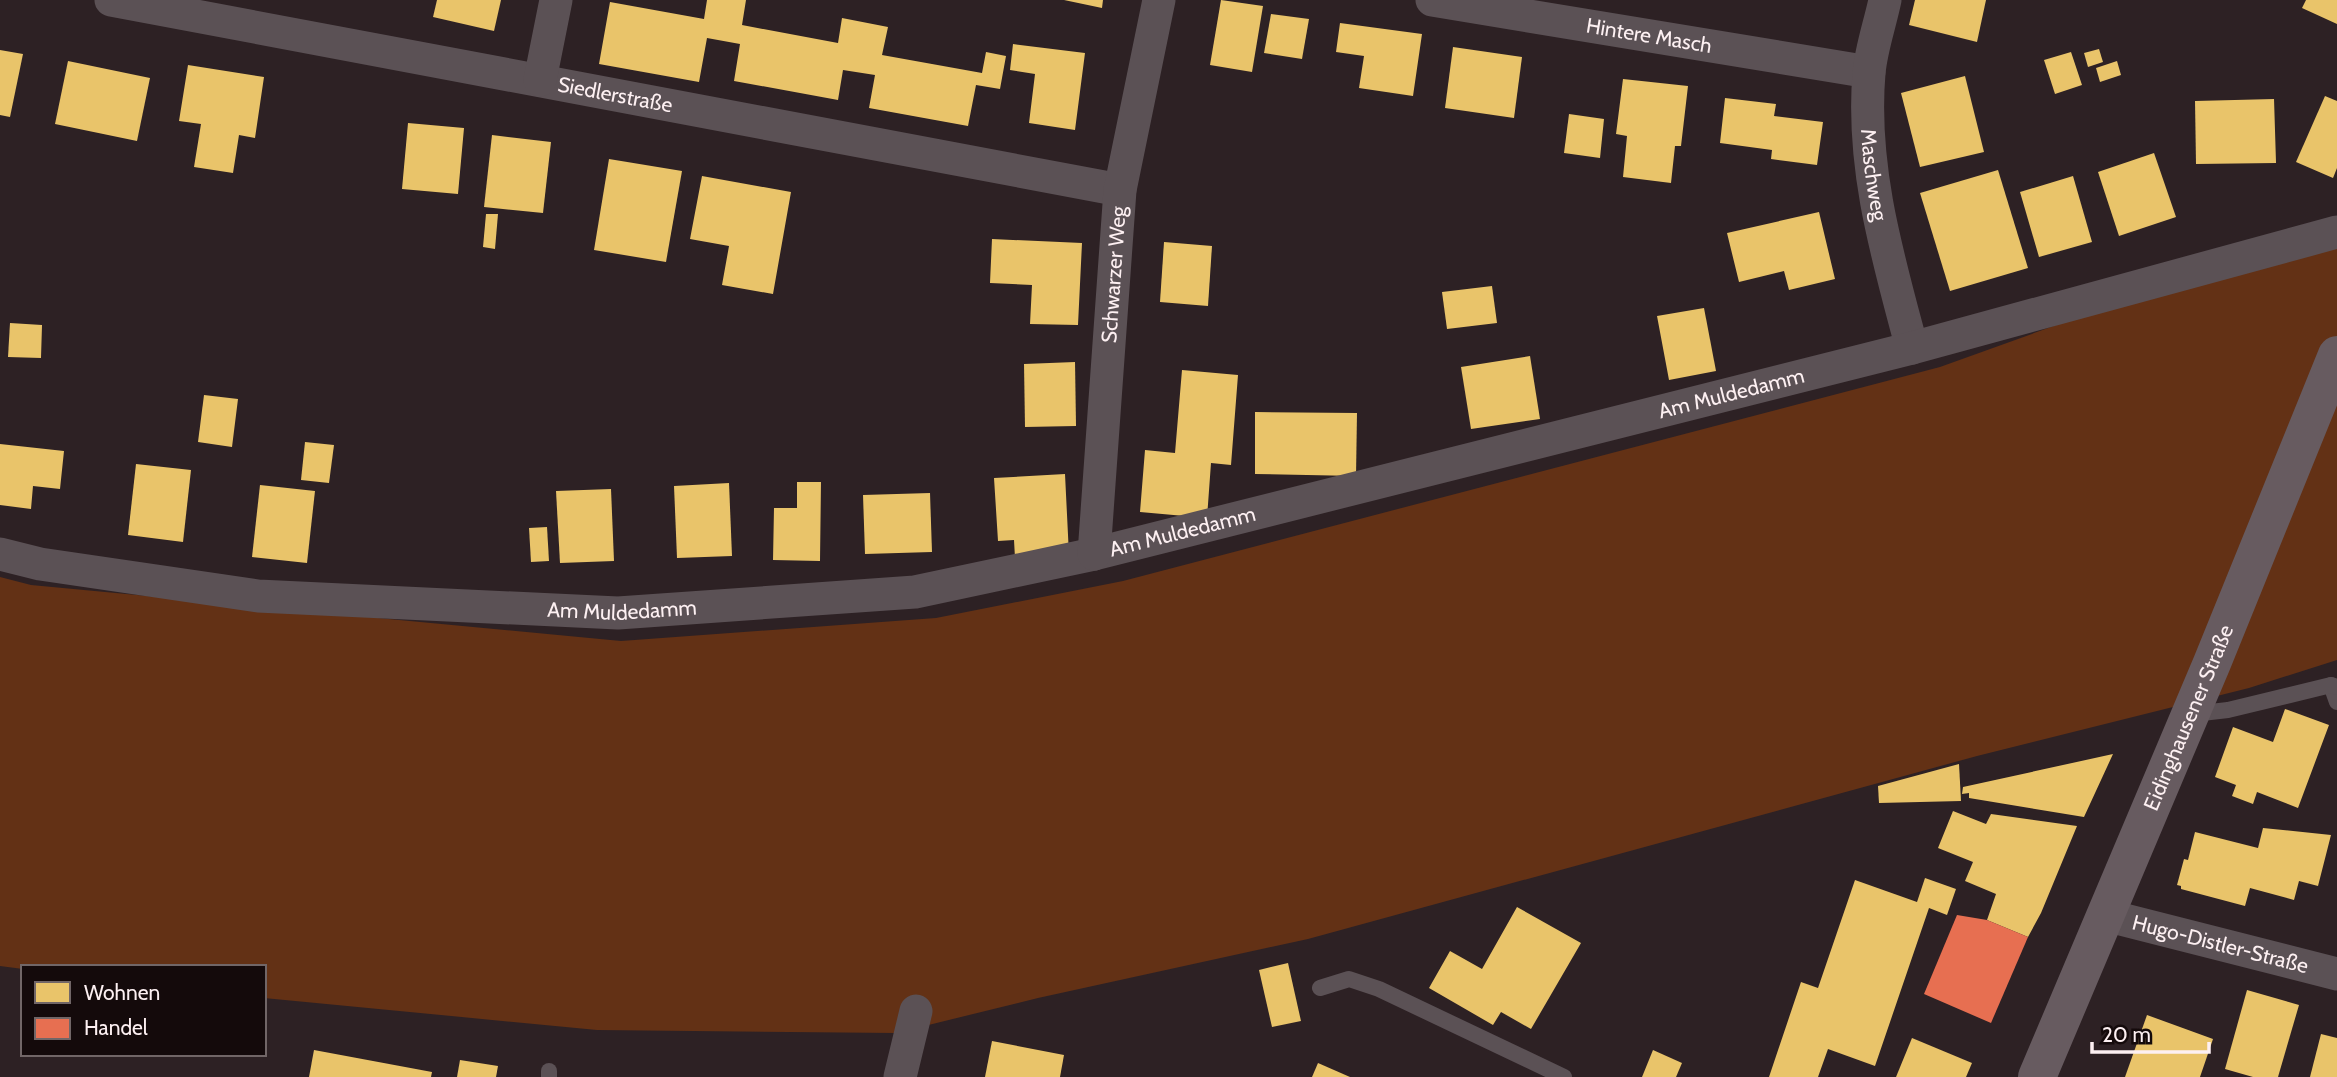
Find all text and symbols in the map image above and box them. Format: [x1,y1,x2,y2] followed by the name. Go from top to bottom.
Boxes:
[1584,13,1714,58] street label: Hintere Masch
[556,71,675,118] street label: Siedlerstraße
[1856,128,1893,224] street label: Maschweg
[1096,205,1131,344] street label: Schwarzer Weg
[1656,363,1807,423] street label: Am Muldedamm
[1107,501,1258,562] street label: Am Muldedamm
[547,594,698,625] street label: Am Muldedamm
[2138,621,2238,814] street label: Eidinghausener Straße
[2130,909,2311,978] street label: Hugo-Distler-Straße
[21,965,266,1056] legend
[84,980,160,1005] text: Wohnen
[2092,1010,2209,1054] scale bar
[84,1015,148,1040] text: Handel
[2102,1022,2151,1047] text: 20 m

